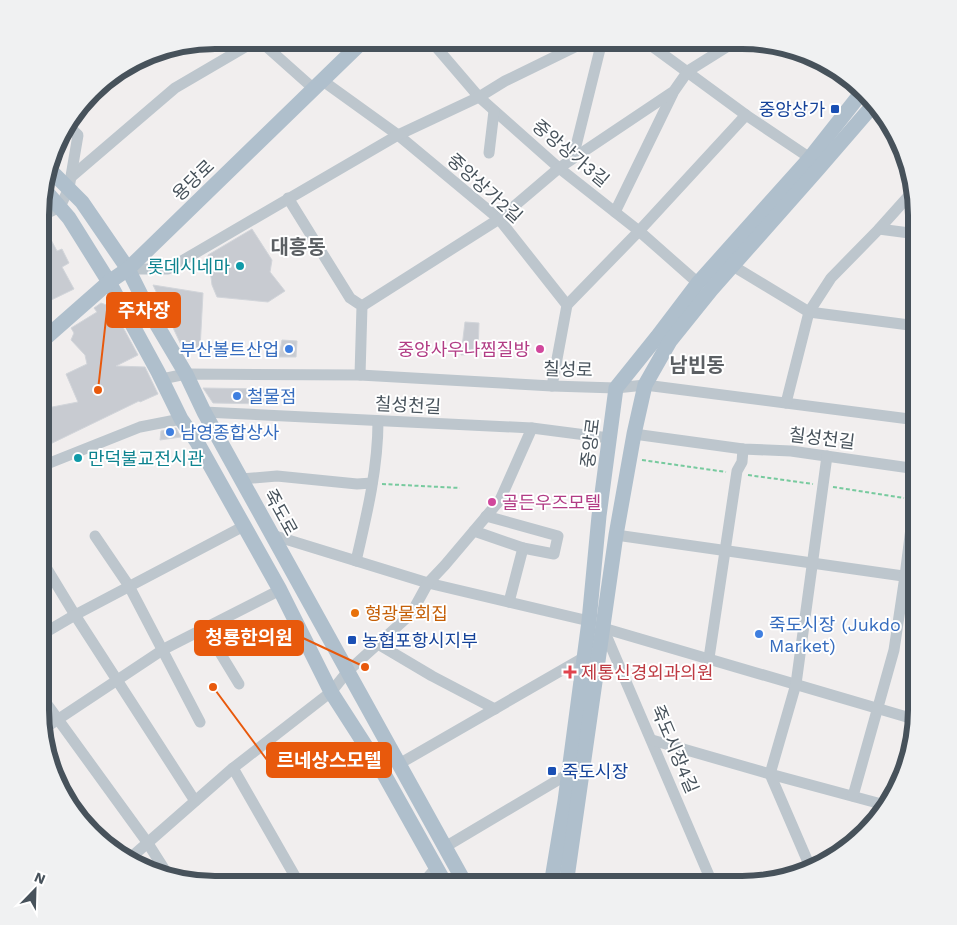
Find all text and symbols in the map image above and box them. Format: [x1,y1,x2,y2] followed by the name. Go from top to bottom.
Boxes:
[759,99,825,120] place label: 중앙상가
[829,103,841,115] marker: 중앙상가
[529,115,613,191] street label: 중앙상가3길
[443,149,527,227] street label: 중앙상가2길
[168,155,218,205] street label: 용당로
[270,235,326,259] district label: 대흥동
[147,256,230,277] place label: 롯데시네마
[234,260,246,272] marker: 롯데시네마
[107,293,180,327] callout: 주차장
[118,299,170,322] text: 주차장
[180,339,279,360] place label: 부산볼트산업
[398,339,530,360] place label: 중앙사우나찜질방
[283,343,295,355] marker: 부산볼트산업
[534,343,546,355] marker: 중앙사우나찜질방
[669,353,725,377] district label: 남빈동
[543,358,593,380] street label: 칠성로
[247,386,297,407] place label: 철물점
[231,390,243,402] marker: 철물점
[374,393,442,417] street label: 칠성천길
[577,417,603,469] street label: 중앙로
[180,422,280,443] place label: 남영종합상사
[788,424,856,452] street label: 칠성천길
[164,426,176,438] marker: 남영종합상사
[88,448,204,469] place label: 만덕불교전시관
[72,452,84,464] marker: 만덕불교전시관
[260,485,302,539] street label: 죽도로
[502,492,601,513] place label: 골든우즈모텔
[486,496,498,508] marker: 골든우즈모텔
[365,603,448,624] place label: 형광물회집
[349,607,361,619] marker: 형광물회집
[769,614,901,656] place label: 죽도시장 (Jukdo Market)
[195,621,303,655] callout: 청룡한의원
[205,626,293,649] text: 청룡한의원
[753,628,765,640] marker: 죽도시장 (Jukdo Market)
[362,630,478,651] place label: 농협포항시지부
[346,634,358,646] marker: 농협포항시지부
[581,662,713,683] place label: 제통신경외과의원
[563,665,577,679] marker: 제통신경외과의원
[647,702,703,796] street label: 죽도시장4길
[267,743,391,777] callout: 르네상스모텔
[277,749,381,772] text: 르네상스모텔
[562,761,628,782] place label: 죽도시장
[546,765,558,777] marker: 죽도시장
[10,865,60,915] north arrow
[32,869,48,887] text: N

